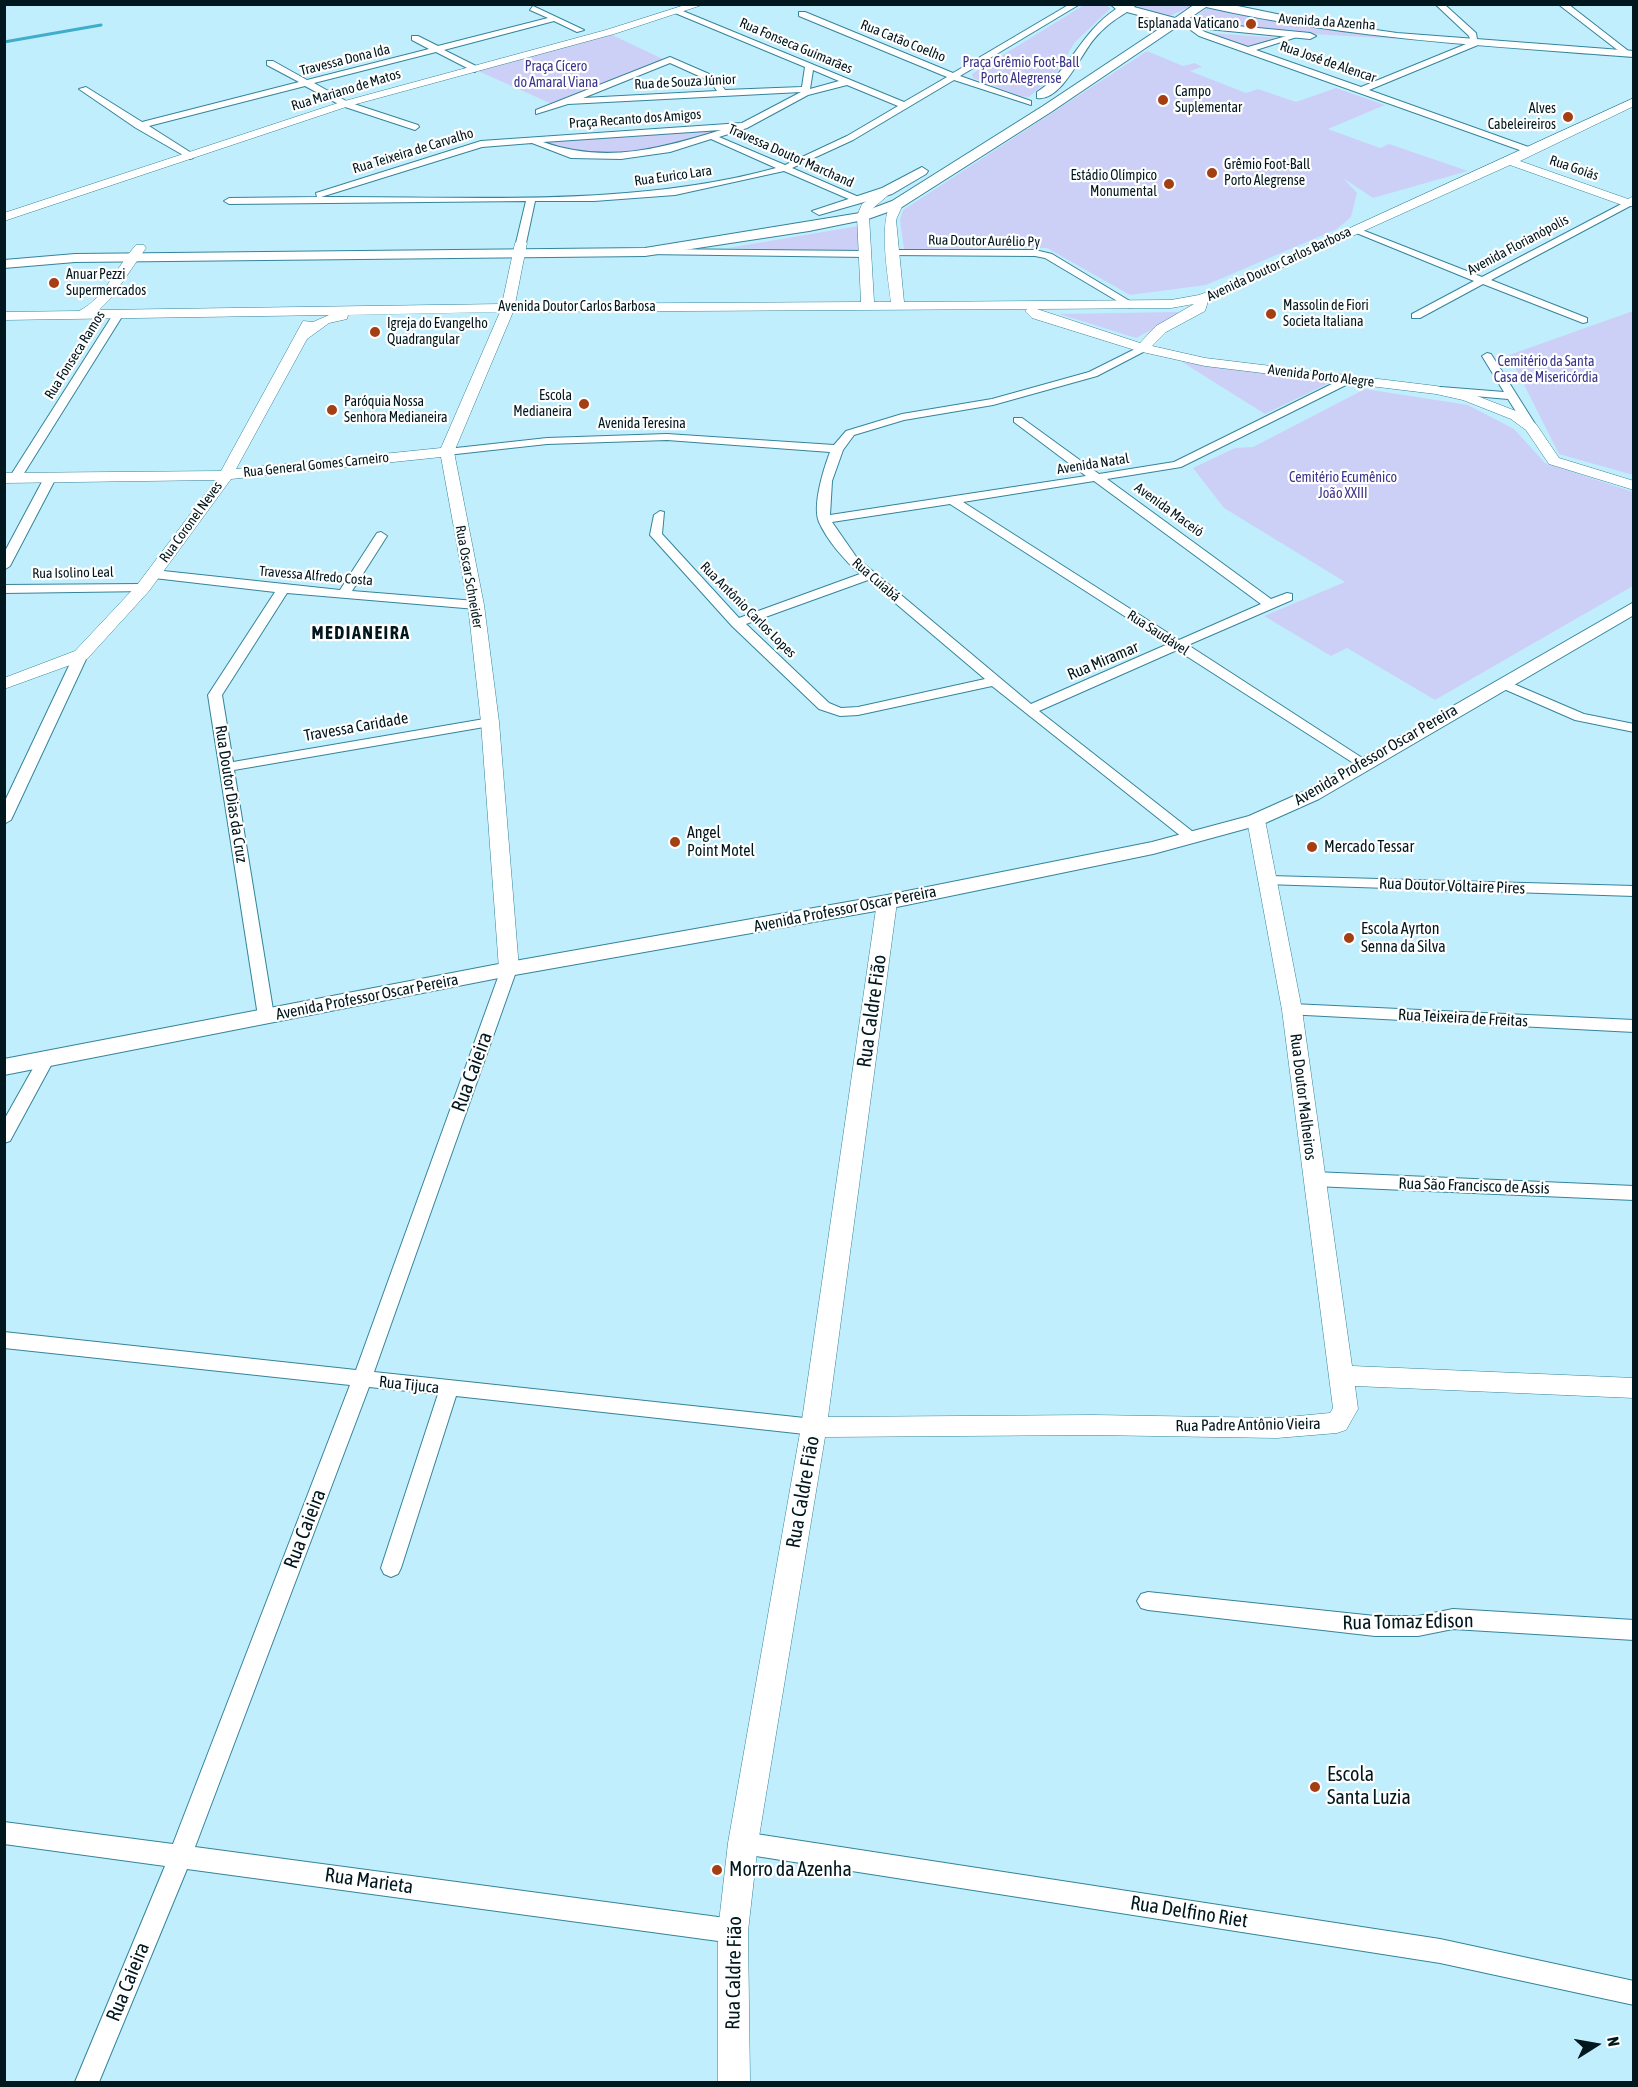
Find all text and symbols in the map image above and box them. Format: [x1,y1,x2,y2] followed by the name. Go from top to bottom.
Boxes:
[1278,10,1376,34] street label: Avenida da Azenha
[737,15,855,77] street label: Rua Fonseca Guimarães
[858,16,948,66] street label: Rua Catão Coelho
[1138,16,1239,32] place label: Esplanada Vaticano
[1244,17,1258,31] marker: Esplanada Vaticano
[1278,38,1378,86] street label: Rua José de Alencar
[298,41,392,79] street label: Travessa Dona Ida
[962,55,1080,88] park label: Praça Grêmio Foot-Ball Porto Alegrense
[514,59,598,92] park label: Praça Cícero do Amaral Viana
[289,65,403,115] street label: Rua Mariano de Matos
[634,71,736,93] street label: Rua de Souza Júnior
[1175,84,1242,116] place label: Campo Suplementar
[1156,93,1170,107] marker: Campo Suplementar
[1488,101,1556,134] place label: Alves Cabeleireiros
[568,106,702,132] street label: Praça Recanto dos Amigos
[1561,110,1575,124] marker: Alves Cabeleireiros
[726,121,856,191] street label: Travessa Doutor Marchand
[351,125,475,177] street label: Rua Teixeira de Carvalho
[1547,152,1601,184] street label: Rua Goiás
[1224,157,1310,190] place label: Grêmio Foot-Ball Porto Alegrense
[633,162,713,190] street label: Rua Eurico Lara
[1205,166,1219,180] marker: Grêmio Foot-Ball Porto Alegrense
[1070,168,1157,200] place label: Estádio Olímpico Monumental
[1162,177,1176,191] marker: Estádio Olímpico Monumental
[1465,211,1571,279] street label: Avenida Florianópolis
[1204,223,1354,305] street label: Avenida Doutor Carlos Barbosa
[928,232,1040,250] street label: Rua Doutor Aurélio Py
[66,267,146,300] place label: Anuar Pezzi Supermercados
[47,276,61,290] marker: Anuar Pezzi Supermercados
[1283,298,1369,330] place label: Massolin de Fiori Societa Italiana
[498,299,656,315] street label: Avenida Doutor Carlos Barbosa
[1264,307,1278,321] marker: Massolin de Fiori Societa Italiana
[41,308,109,402] street label: Rua Fonseca Ramos
[387,316,488,348] place label: Igreja do Evangelho Quadrangular
[368,325,382,339] marker: Igreja do Evangelho Quadrangular
[1494,354,1598,386] park label: Cemitério da Santa Casa de Misericórdia
[1267,361,1375,391] street label: Avenida Porto Alegre
[513,388,572,420] place label: Escola Medianeira
[344,394,447,426] place label: Paróquia Nossa Senhora Medianeira
[577,397,591,411] marker: Escola Medianeira
[325,403,339,417] marker: Paróquia Nossa Senhora Medianeira
[598,416,686,432] street label: Avenida Teresina
[242,449,390,481] street label: Rua General Gomes Carneiro
[1056,450,1130,478] street label: Avenida Natal
[1289,470,1397,502] park label: Cemitério Ecumênico João XXIII
[156,478,226,566] street label: Rua Coronel Neves
[1131,479,1207,541] street label: Avenida Maceió
[452,524,486,630] street label: Rua Oscar Schneider
[849,555,903,605] street label: Rua Cuiabá
[697,559,799,661] street label: Rua Antônio Carlos Lopes
[258,563,374,589] street label: Travessa Alfredo Costa
[32,564,114,582] street label: Rua Isolino Leal
[1124,607,1192,659] street label: Rua Saudável
[312,622,410,644] district label: MEDIANEIRA
[1065,637,1141,685] street label: Rua Miramar
[1291,700,1461,810] street label: Avenida Professor Oscar Pereira
[302,708,410,746] street label: Travessa Caridade
[211,724,251,864] street label: Rua Doutor Dias da Cruz
[687,823,755,861] place label: Angel Point Motel
[668,835,682,849] marker: Angel Point Motel
[1324,837,1414,857] place label: Mercado Tessar
[1305,840,1319,854] marker: Mercado Tessar
[1379,874,1525,898] street label: Rua Doutor Voltaire Pires
[752,882,938,936] street label: Avenida Professor Oscar Pereira
[1361,919,1446,957] place label: Escola Ayrton Senna da Silva
[1342,931,1356,945] marker: Escola Ayrton Senna da Silva
[852,953,892,1069] street label: Rua Caldre Fião
[274,970,460,1024] street label: Avenida Professor Oscar Pereira
[1397,1005,1529,1031] street label: Rua Teixeira de Freitas
[447,1029,497,1115] street label: Rua Caieira
[1286,1033,1320,1161] street label: Rua Doutor Malheiros
[1398,1174,1550,1198] street label: Rua São Francisco de Assis
[378,1372,440,1398] street label: Rua Tijuca
[1175,1414,1321,1436] street label: Rua Padre Antônio Vieira
[781,1434,825,1550] street label: Rua Caldre Fião
[279,1486,331,1572] street label: Rua Caieira
[1342,1609,1474,1635] street label: Rua Tomaz Edison
[1327,1763,1411,1810] place label: Escola Santa Luzia
[1308,1780,1322,1794] marker: Escola Santa Luzia
[729,1858,852,1882] place label: Morro da Azenha
[323,1863,415,1899] street label: Rua Marieta
[710,1863,724,1877] marker: Morro da Azenha
[1129,1891,1249,1933] street label: Rua Delfino Riet
[721,1916,747,2030] street label: Rua Caldre Fião
[101,1939,155,2025] street label: Rua Caieira
[1566,2015,1626,2075] north arrow
[1604,2035,1623,2048] text: N

